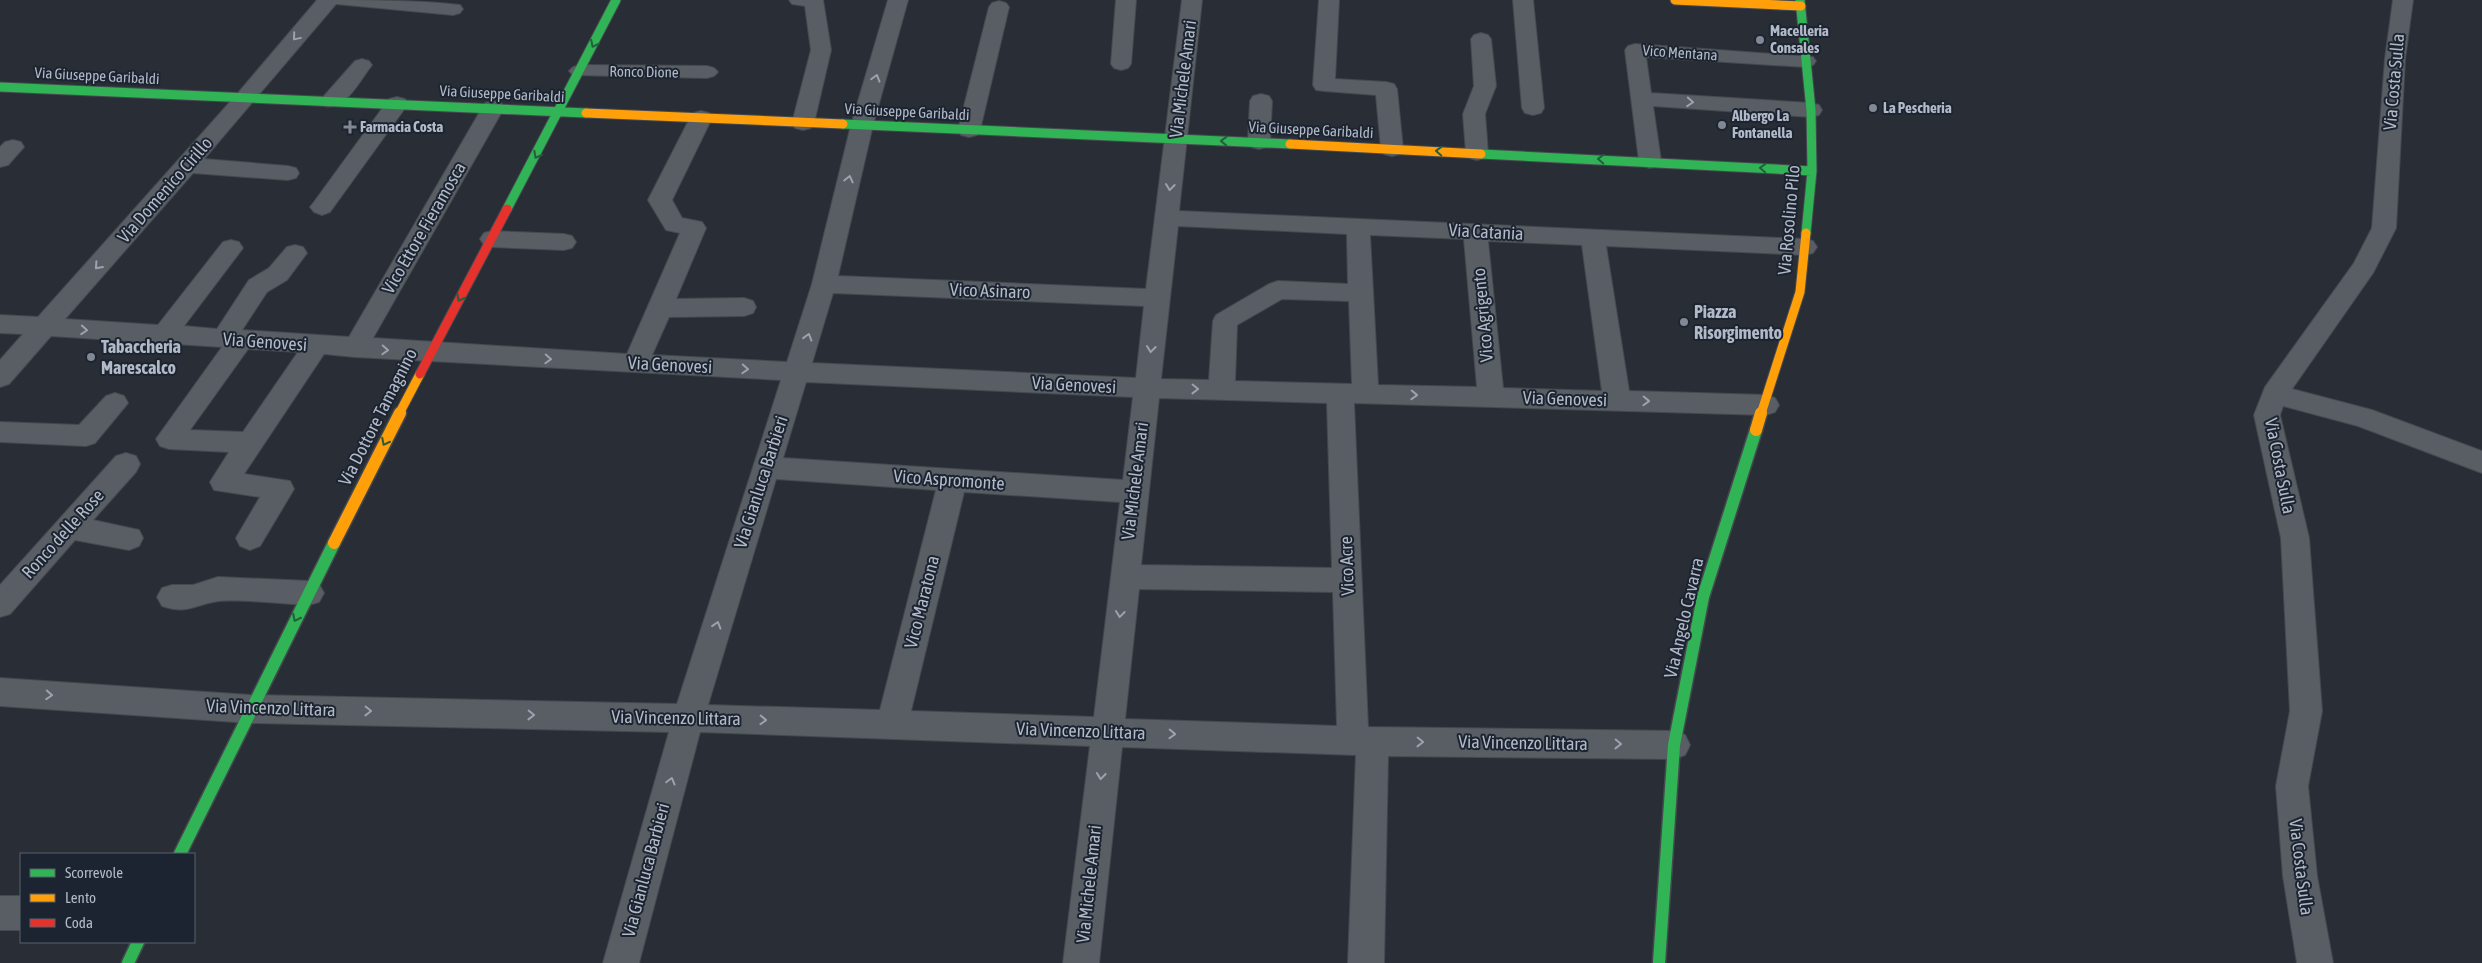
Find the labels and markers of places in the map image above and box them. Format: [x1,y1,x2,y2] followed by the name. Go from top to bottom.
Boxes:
[1770,22,1829,56] place label: Macelleria Consales
[1754,34,1766,46] marker: Macelleria Consales
[1883,99,1952,116] place label: La Pescheria
[1867,102,1879,114] marker: La Pescheria
[1731,107,1792,141] place label: Albergo La Fontanella
[360,118,443,135] place label: Farmacia Costa
[1716,119,1728,131] marker: Albergo La Fontanella
[344,121,356,133] marker: Farmacia Costa
[1694,301,1782,343] place label: Piazza Risorgimento
[1678,316,1690,328] marker: Piazza Risorgimento
[101,336,181,378] place label: Tabaccheria Marescalco
[85,351,97,363] marker: Tabaccheria Marescalco

